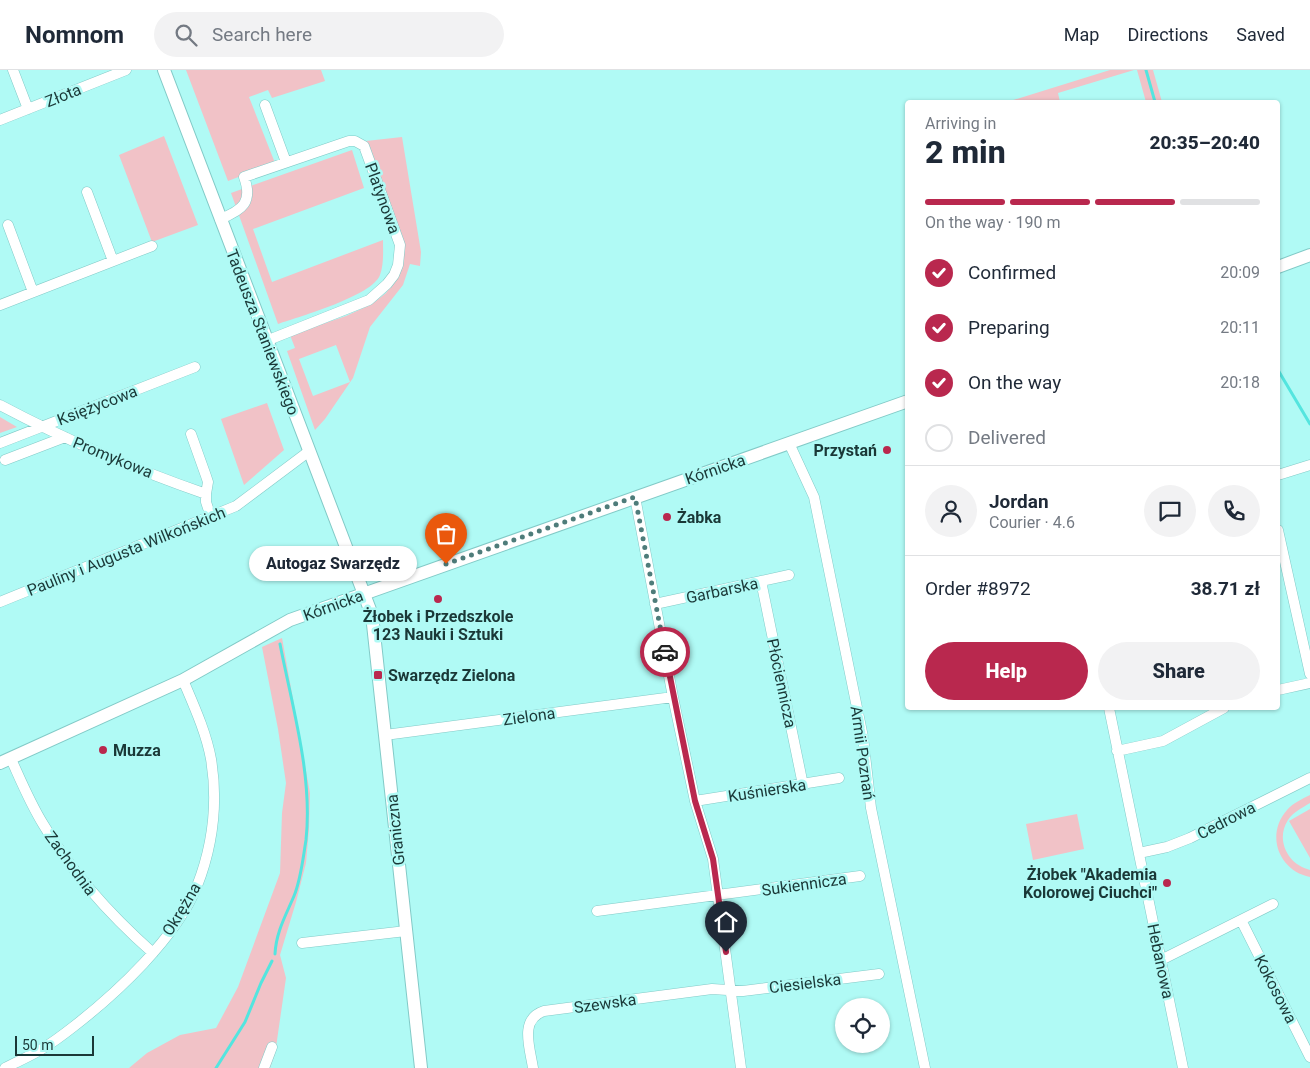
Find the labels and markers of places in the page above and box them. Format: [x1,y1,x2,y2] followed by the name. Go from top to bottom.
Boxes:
[813,441,877,460] place label: Przystań
[881,444,893,456] marker: Przystań
[677,508,722,527] place label: Żabka
[661,511,673,523] marker: Żabka
[425,513,467,564] pin
[248,546,416,582] callout: Autogaz Swarzędz
[432,593,444,605] marker: Żłobek i Przedszkole 123 Nauki i Sztuki
[363,607,514,644] place label: Żłobek i Przedszkole 123 Nauki i Sztuki
[388,666,516,685] place label: Swarzędz Zielona
[372,669,384,681] marker: Swarzędz Zielona
[113,741,161,760] place label: Muzza
[97,744,109,756] marker: Muzza
[1023,865,1157,902] place label: Żłobek "Akademia Kolorowej Ciuchci"
[1161,877,1173,889] marker: Żłobek "Akademia Kolorowej Ciuchci"
[705,901,747,952] pin

